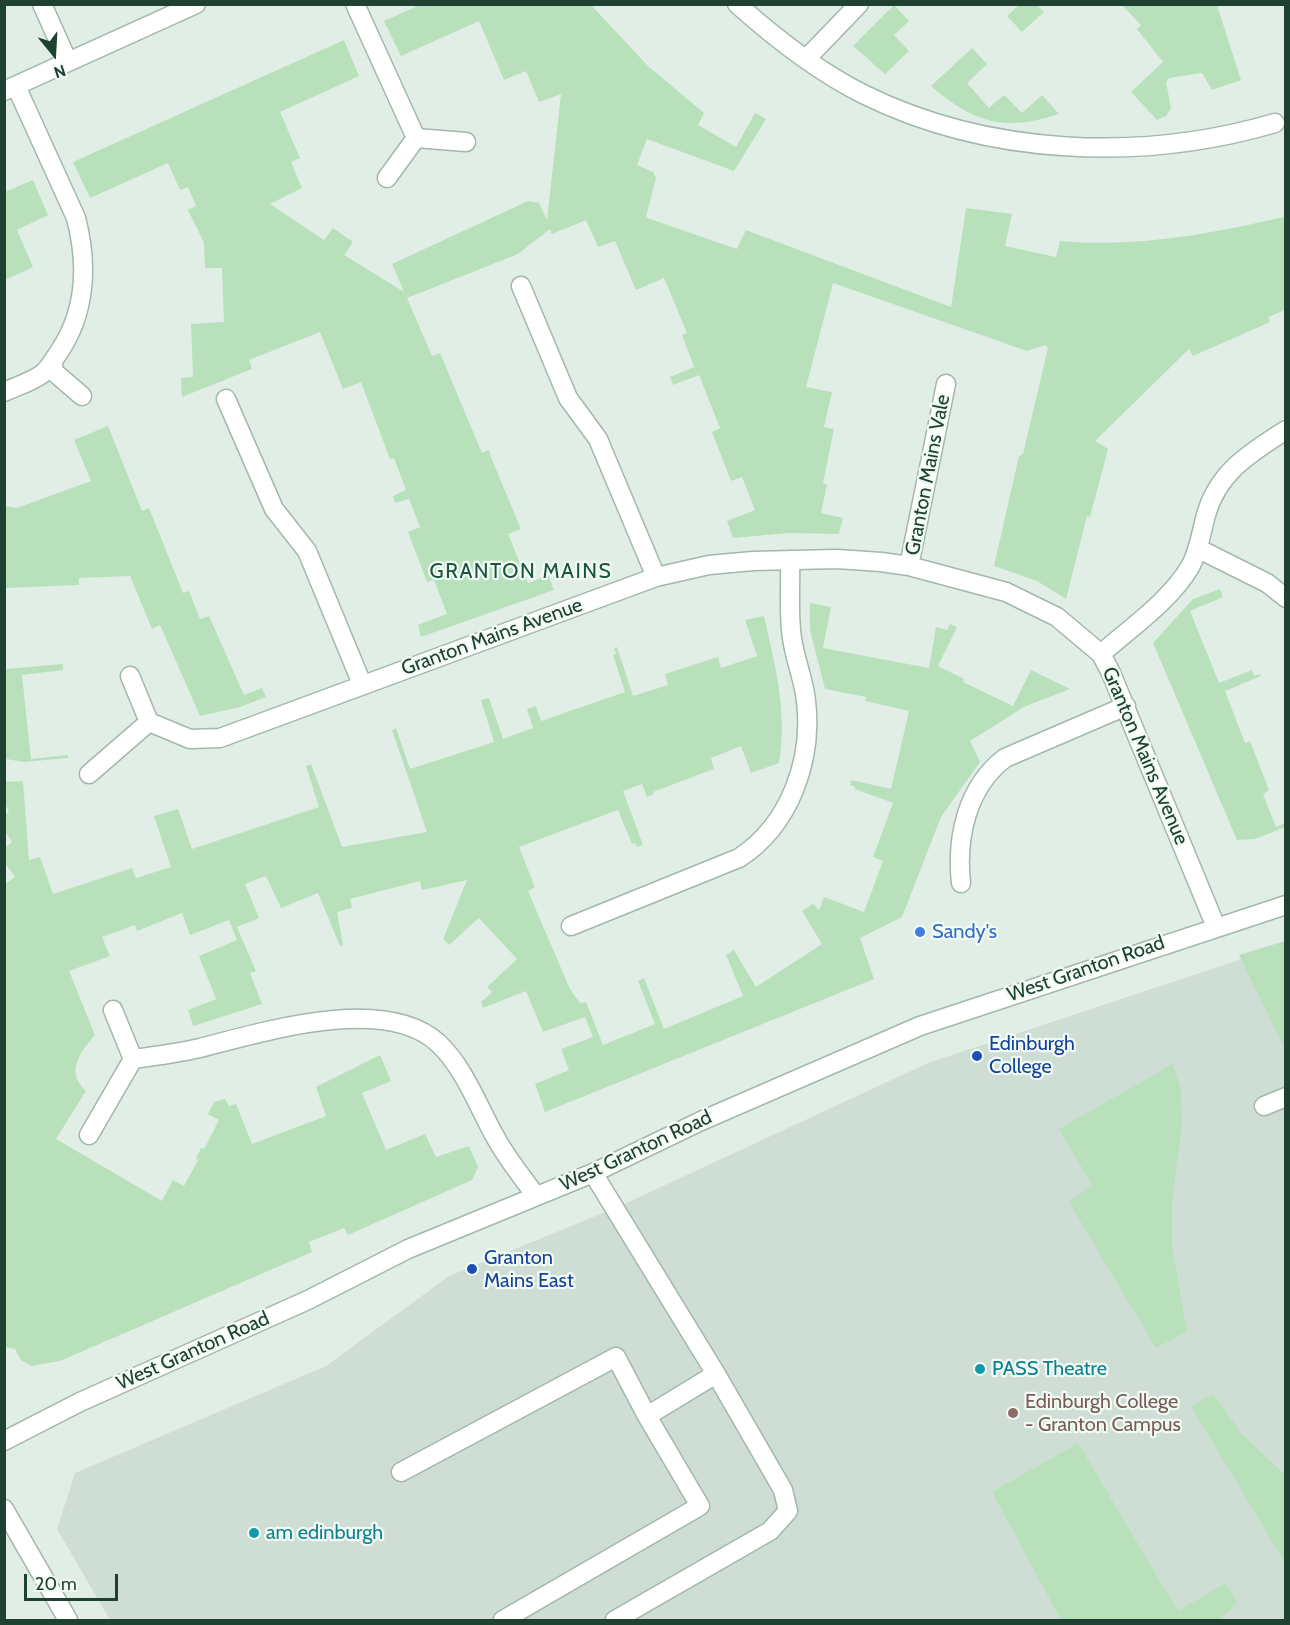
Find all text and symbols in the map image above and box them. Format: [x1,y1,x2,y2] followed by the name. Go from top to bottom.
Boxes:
[24,24,84,84] north arrow
[51,61,68,82] text: N
[901,393,955,557] street label: Granton Mains Vale
[430,559,612,585] district label: GRANTON MAINS
[398,593,586,681] street label: Granton Mains Avenue
[1097,663,1193,849] street label: Granton Mains Avenue
[932,920,997,944] place label: Sandy's
[913,925,927,939] marker: Sandy's
[1004,931,1168,1007] street label: West Granton Road
[989,1032,1075,1079] place label: Edinburgh College
[970,1049,984,1063] marker: Edinburgh College
[556,1105,716,1197] street label: West Granton Road
[484,1246,574,1293] place label: Granton Mains East
[465,1262,479,1276] marker: Granton Mains East
[113,1307,273,1395] street label: West Granton Road
[992,1357,1107,1381] place label: PASS Theatre
[973,1362,987,1376] marker: PASS Theatre
[1025,1390,1181,1437] place label: Edinburgh College - Granton Campus
[1006,1406,1020,1420] marker: Edinburgh College - Granton Campus
[266,1521,383,1545] place label: am edinburgh
[247,1526,261,1540] marker: am edinburgh
[27,1562,122,1600] scale bar
[35,1573,77,1595] text: 20 m

